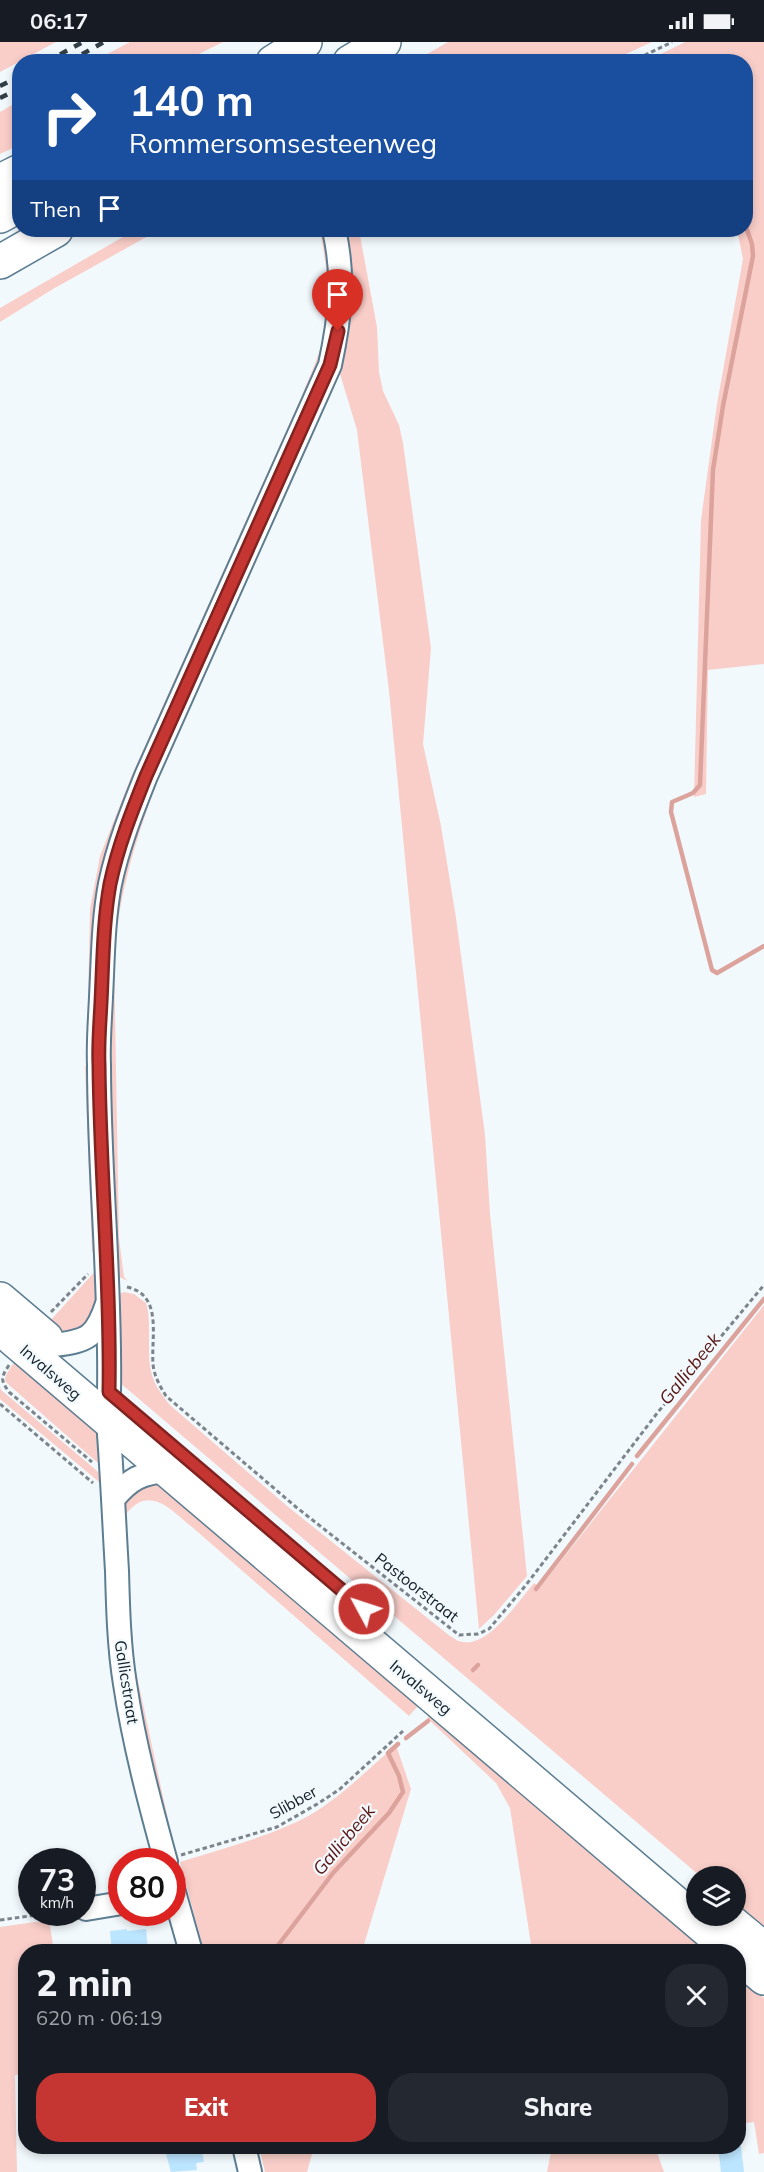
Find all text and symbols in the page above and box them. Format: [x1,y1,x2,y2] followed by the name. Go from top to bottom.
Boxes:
[30,7,88,35] text: 06:17
[129,74,254,127] text: 140 m
[30,78,108,156] icon: right
[129,126,437,160] text: Rommersomsesteenweg
[93,192,126,225] icon: arrive
[30,195,81,223] text: Then
[312,269,363,331] pin
[321,278,354,311] icon: arrive
[654,1328,726,1409] water label: Gallicbeek
[16,1340,86,1404] street label: Invalsweg
[371,1548,463,1626] street label: Pastoorstraat
[332,1577,396,1641] position arrow
[111,1639,144,1726] street label: Gallicstraat
[386,1655,456,1719] street label: Invalsweg
[266,1781,320,1823] street label: Slibber
[307,1799,380,1880] water label: Gallicbeek
[108,1848,186,1926] speed limit sign: 80
[39,1861,75,1899] text: 73
[686,1866,746,1926] map controls
[686,1866,746,1926] button: layers
[40,1893,74,1912] text: km/h
[36,1960,132,2005] text: 2 min
[665,1964,728,2027] button: close
[36,2005,162,2030] text: 620 m · 06:19
[36,2073,376,2142] button: Exit
[388,2073,728,2142] button: Share

